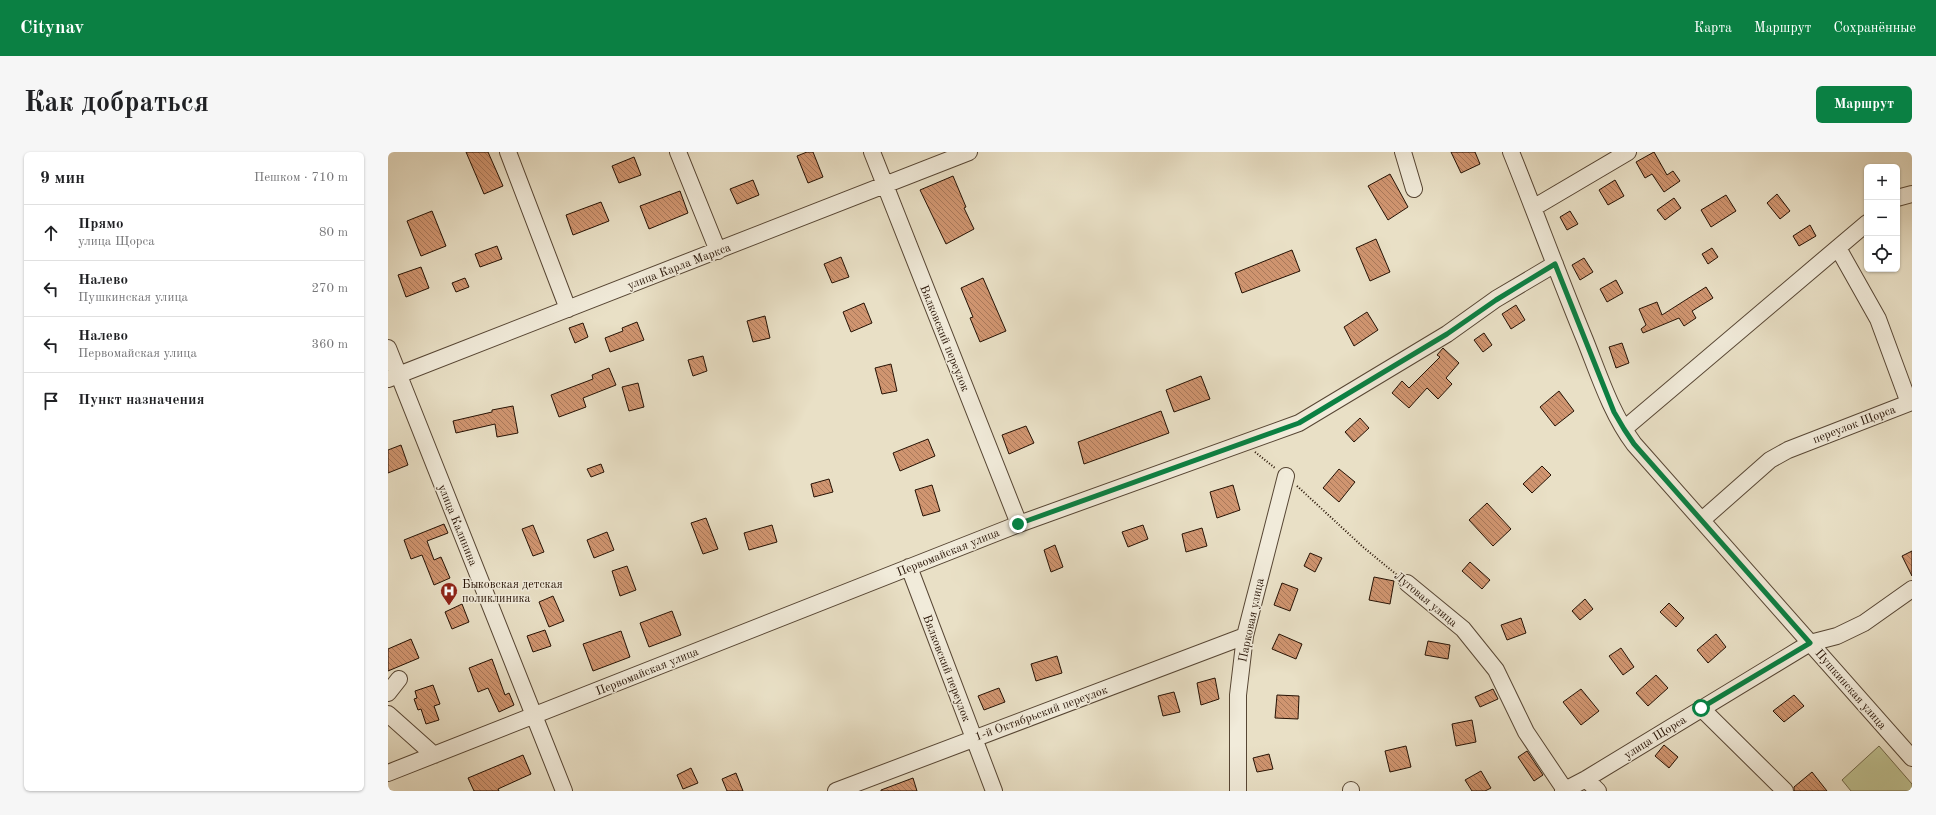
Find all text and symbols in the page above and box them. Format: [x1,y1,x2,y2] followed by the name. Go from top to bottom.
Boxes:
[20,19,84,38] text: Citynav
[1694,21,1732,35] text: Карта
[1754,21,1811,35] text: Маршрут
[1833,21,1916,35] text: Сохранённые
[1816,86,1912,123] button: Маршрут
[24,90,209,118] text: Как добраться
[1864,164,1900,272] map controls
[1864,164,1900,200] button: +
[40,170,85,187] text: 9 мин
[254,171,348,184] text: Пешком · 710 m
[1864,200,1900,236] button: −
[78,217,124,232] text: Прямо
[40,222,62,244] icon: ahead
[319,226,348,239] text: 80 m
[78,235,155,248] text: улица Щорса
[1864,236,1900,272] button: locate
[626,242,733,292] street label: улица Карла Маркса
[78,273,128,288] text: Налево
[40,278,62,300] icon: left
[311,282,348,295] text: 270 m
[917,284,971,393] street label: Вялковский переулок
[78,291,188,304] text: Пушкинская улица
[78,329,128,344] text: Налево
[40,334,62,356] icon: left
[311,338,348,351] text: 360 m
[78,347,197,360] text: Первомайская улица
[40,390,62,412] icon: arrive
[78,393,205,408] text: Пункт назначения
[1811,404,1897,446] street label: переулок Щорса
[435,483,479,568] street label: улица Калинина
[1009,515,1027,533] route end
[895,527,1002,579] street label: Первомайская улица
[1392,570,1459,630] street label: Луговая улица
[1237,577,1267,663] street label: Парковая улица
[462,579,563,605] place label: Быковская детская поликлиника
[439,581,459,606] hospital icon: Быковская детская поликлиника
[920,613,972,723] street label: Вялковский переулок
[594,646,701,698] street label: Первомайская улица
[1812,647,1888,732] street label: Пушкинская улица
[973,684,1109,744] street label: 1-й Октябрьский переулок
[1692,699,1710,717] route start
[1622,714,1689,762] street label: улица Щорса

